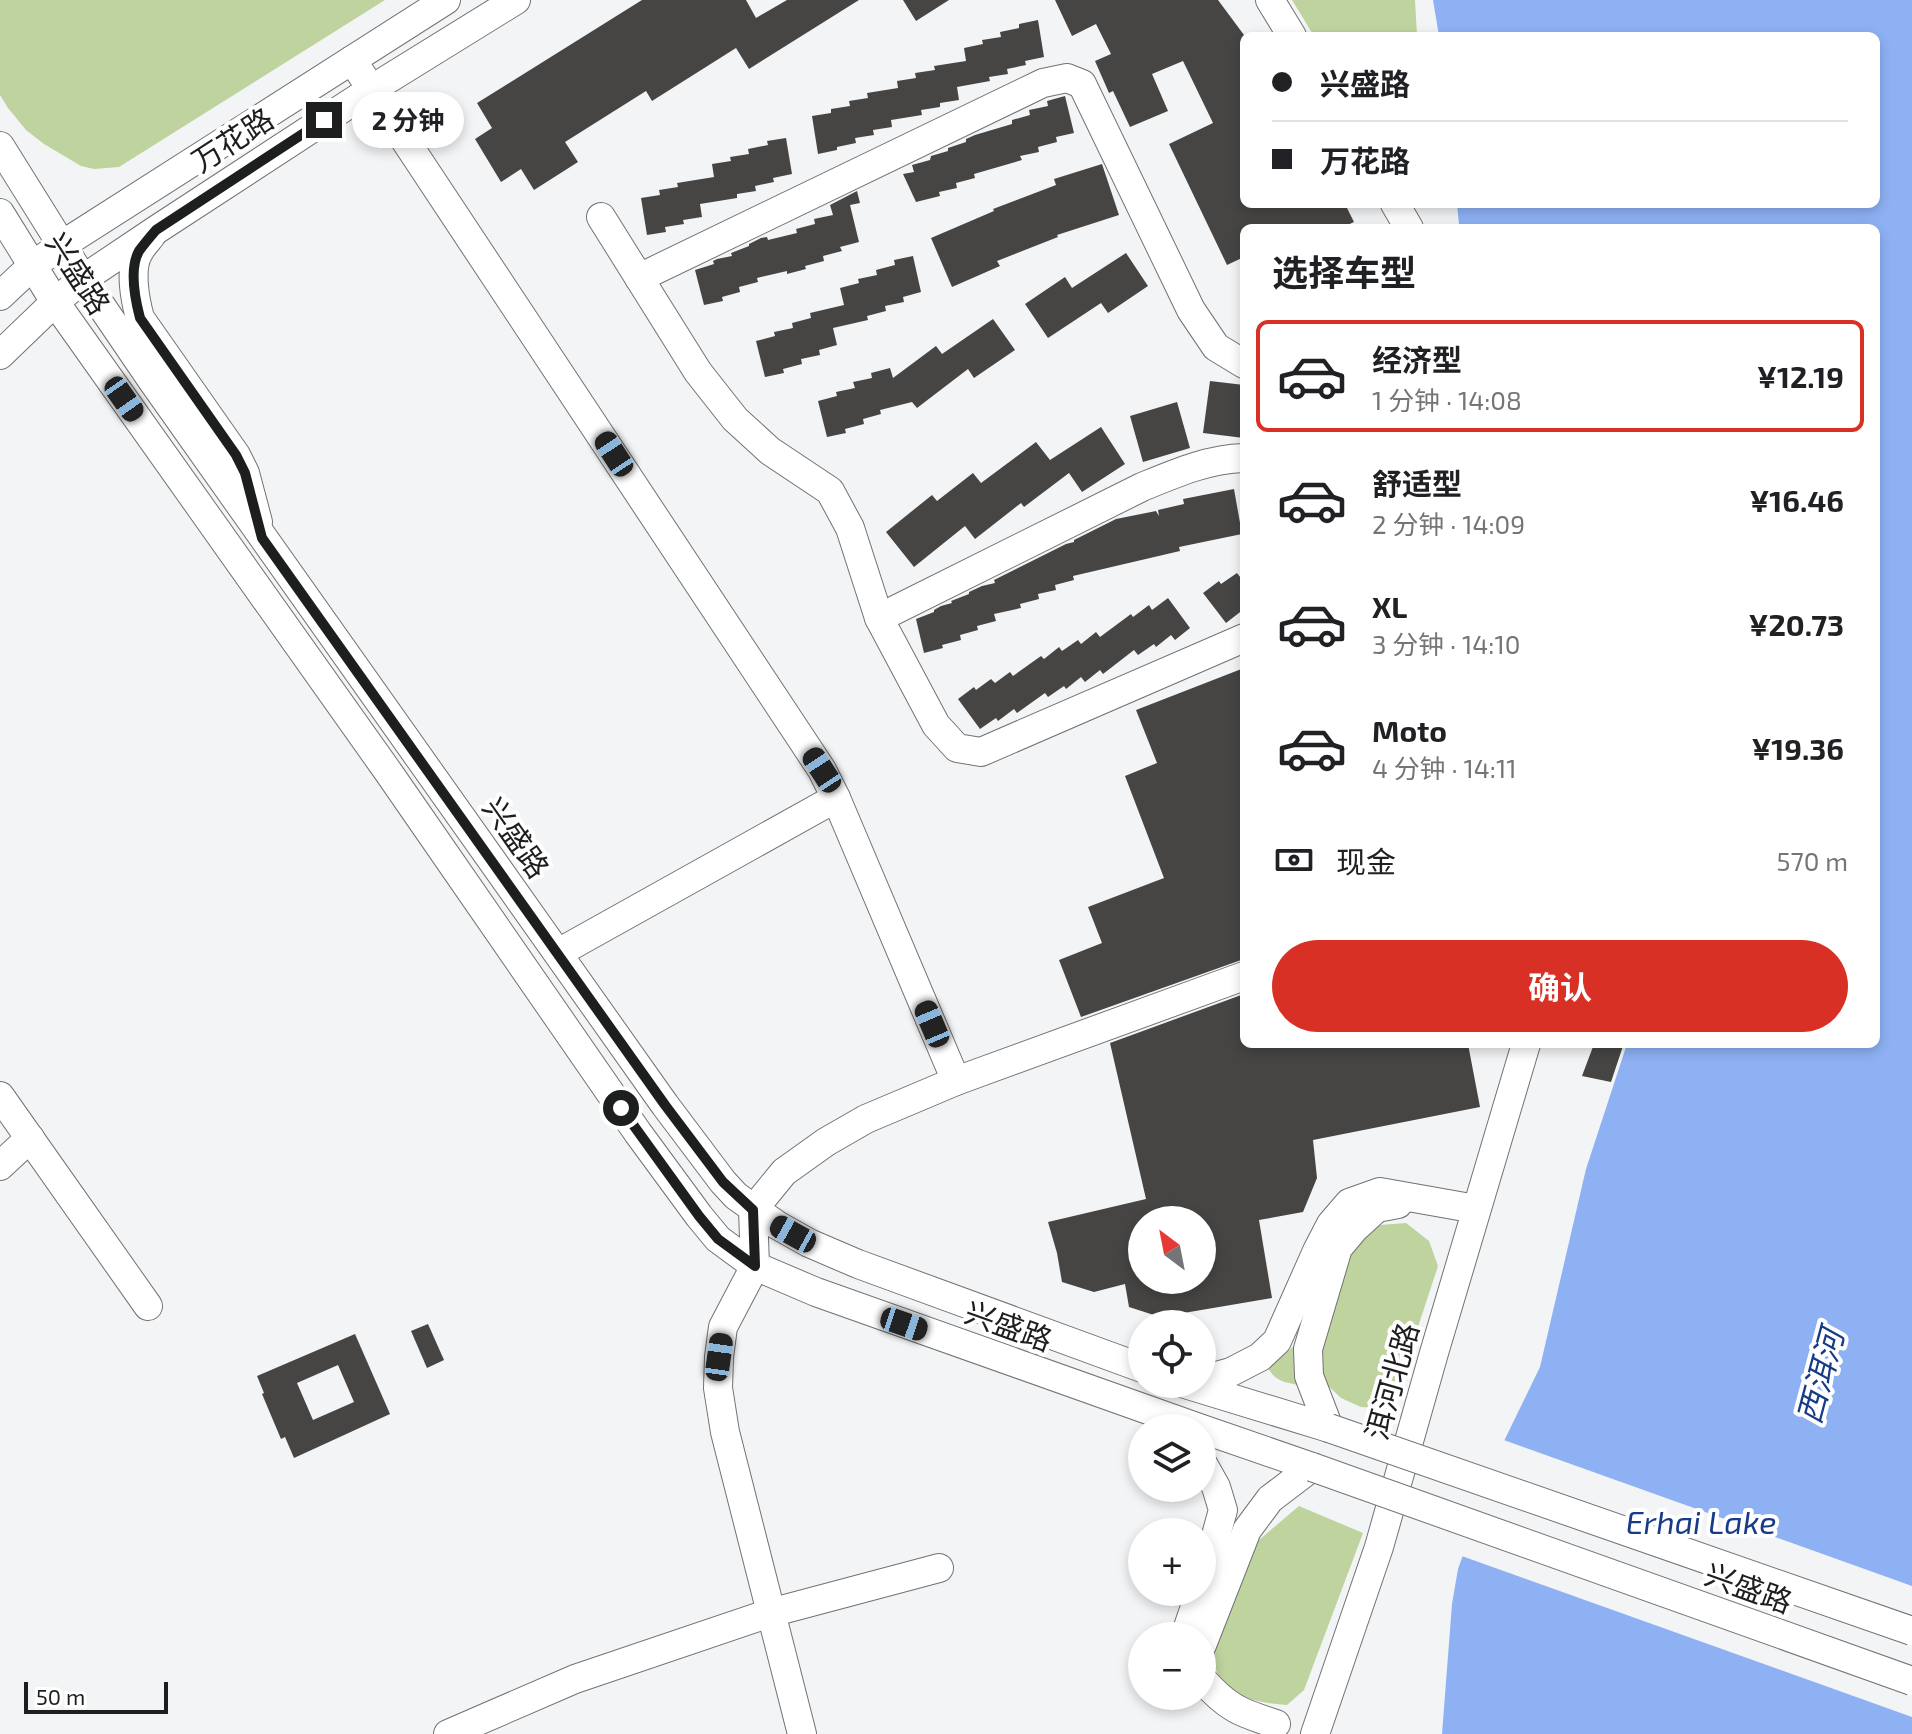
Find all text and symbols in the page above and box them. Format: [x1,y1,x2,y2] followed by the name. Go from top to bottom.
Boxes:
[1320,65,1410,101] text: 兴盛路
[352,92,464,148] callout: 2 分钟
[184,99,280,179] street label: 万花路
[306,102,342,138] route end
[372,104,444,135] text: 2 分钟
[1320,142,1410,178] text: 万花路
[39,225,119,321] street label: 兴盛路
[1272,250,1416,293] text: 选择车型
[1276,340,1348,412] icon: car
[1372,341,1462,377] text: 经济型
[1757,358,1844,394] text: ¥12.19
[100,372,148,426] car
[1372,384,1522,415] text: 1 分钟 · 14:08
[591,427,637,481] car
[1276,464,1348,536] icon: car
[1372,465,1462,501] text: 舒适型
[1749,482,1844,518] text: ¥16.46
[1372,508,1525,539] text: 2 分钟 · 14:09
[1276,588,1348,660] icon: car
[1372,588,1407,624] text: XL
[1749,606,1844,642] text: ¥20.73
[1372,628,1521,659] text: 3 分钟 · 14:10
[1276,712,1348,784] icon: car
[1372,712,1447,748] text: Moto
[1751,730,1844,766] text: ¥19.36
[799,743,845,797] car
[1372,752,1517,783] text: 4 分钟 · 14:11
[476,790,558,884] street label: 兴盛路
[1272,838,1316,882] icon: cash
[1336,843,1396,879] text: 现金
[1776,845,1848,876] text: 570 m
[1272,940,1848,1032] button: 确认
[912,997,952,1051] car
[603,1090,639,1126] route start
[1128,1206,1216,1294] north arrow
[1128,1206,1216,1710] map controls
[766,1212,820,1256] car
[961,1293,1057,1357] street label: 兴盛路
[877,1305,931,1343] car
[1128,1310,1216,1398] button: locate
[1357,1318,1425,1444] street label: 洱河北路
[1788,1319,1851,1427] water label: 西洱河
[704,1332,734,1382] car
[1128,1414,1216,1502] button: layers
[1626,1502,1776,1540] water label: Erhai Lake
[1128,1518,1216,1606] button: +
[1701,1555,1797,1619] street label: 兴盛路
[1128,1622,1216,1710] button: −
[24,1678,168,1714] scale bar
[36,1683,85,1709] text: 50 m

